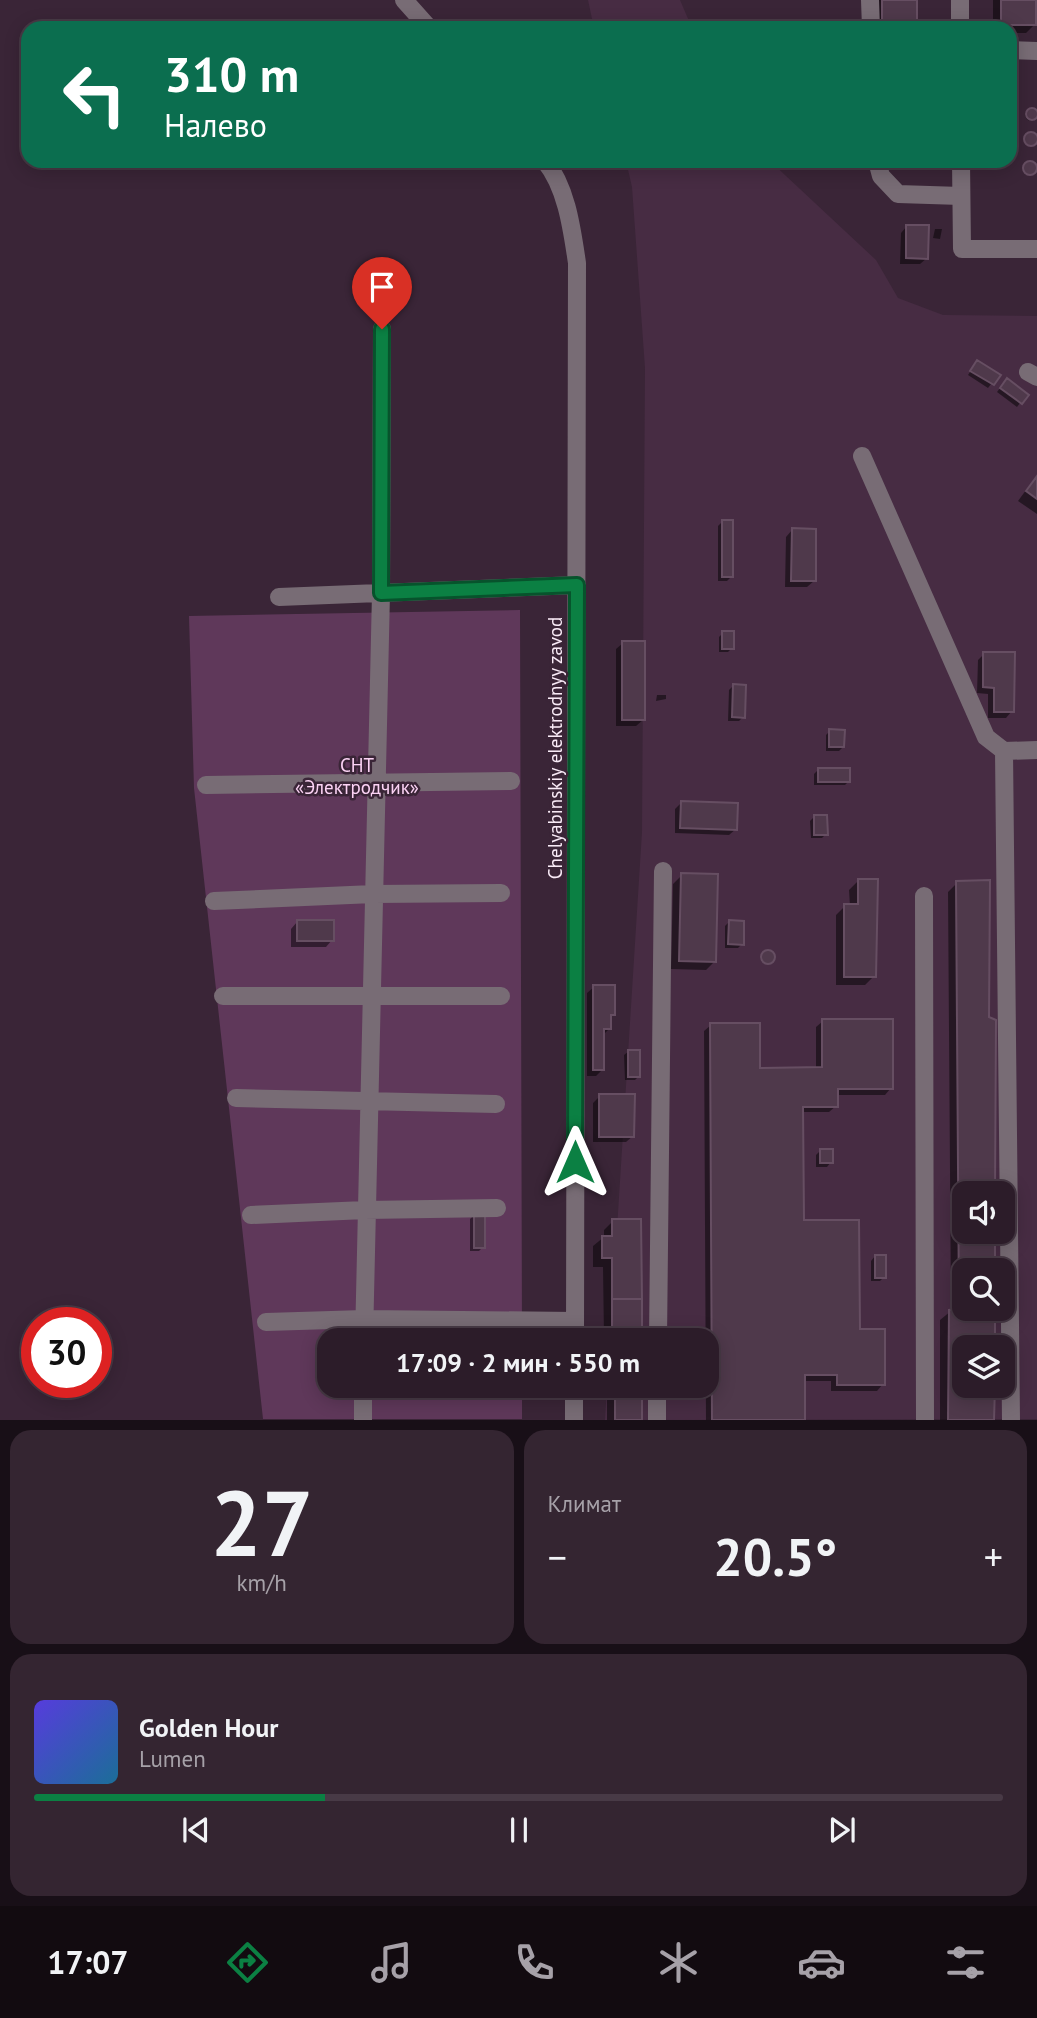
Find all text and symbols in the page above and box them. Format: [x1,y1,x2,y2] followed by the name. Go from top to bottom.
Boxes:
[164,42,299,106] text: 310 m
[49,49,140,140] icon: left
[164,104,267,146] text: Налево
[352,257,412,329] pin
[363,268,401,306] icon: arrive
[543,617,567,879] street label: Chelyabinskiy elektrodnyy zavod
[295,753,419,799] park label: СНТ «Электродчик»
[538,1125,612,1199] position arrow
[952,1181,1015,1398] map controls
[952,1181,1015,1244] button: sound
[952,1258,1015,1321] button: search
[21,1307,112,1398] speed limit sign: 30
[952,1335,1015,1398] button: layers
[396,1346,640,1379] text: 17:09 · 2 мин · 550 m
[210,1463,313,1581] text: 27
[548,1489,621,1518] text: Климат
[713,1523,837,1590] text: 20.5°
[548,1532,567,1581] text: −
[984,1532,1003,1581] text: +
[237,1568,287,1597] text: km/h
[139,1711,278,1744] text: Golden Hour
[139,1744,206,1773] text: Lumen
[177,1811,215,1849] icon: previous
[500,1811,538,1849] icon: pause
[823,1811,861,1849] icon: next
[223,1938,272,1987] icon: directions
[367,1938,416,1987] icon: music
[510,1938,559,1987] icon: phone
[654,1938,703,1987] icon: climate
[797,1938,846,1987] icon: car
[941,1938,990,1987] icon: filters
[47,1941,128,1983] text: 17:07

